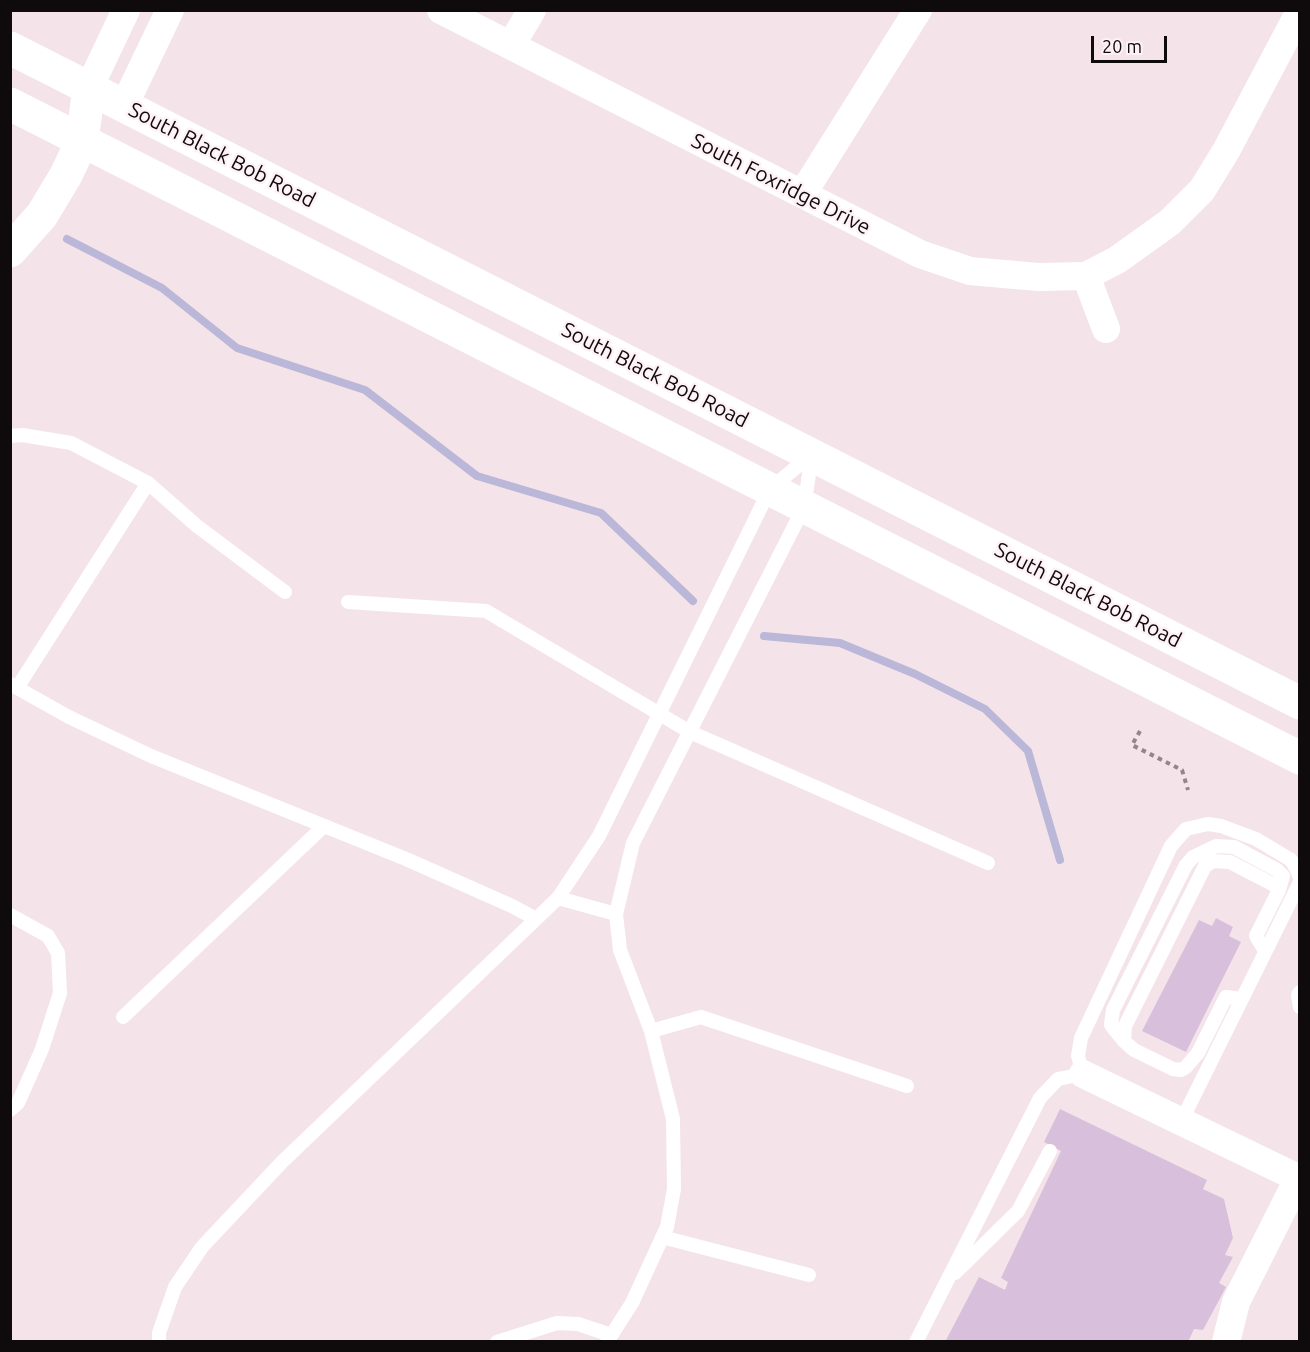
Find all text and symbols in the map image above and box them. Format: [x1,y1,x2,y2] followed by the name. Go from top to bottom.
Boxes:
[1094,24,1170,62] scale bar
[1102,36,1142,56] text: 20 m
[124,97,320,213] street label: South Black Bob Road
[687,128,875,240] street label: South Foxridge Drive
[557,317,753,433] street label: South Black Bob Road
[990,537,1186,653] street label: South Black Bob Road

